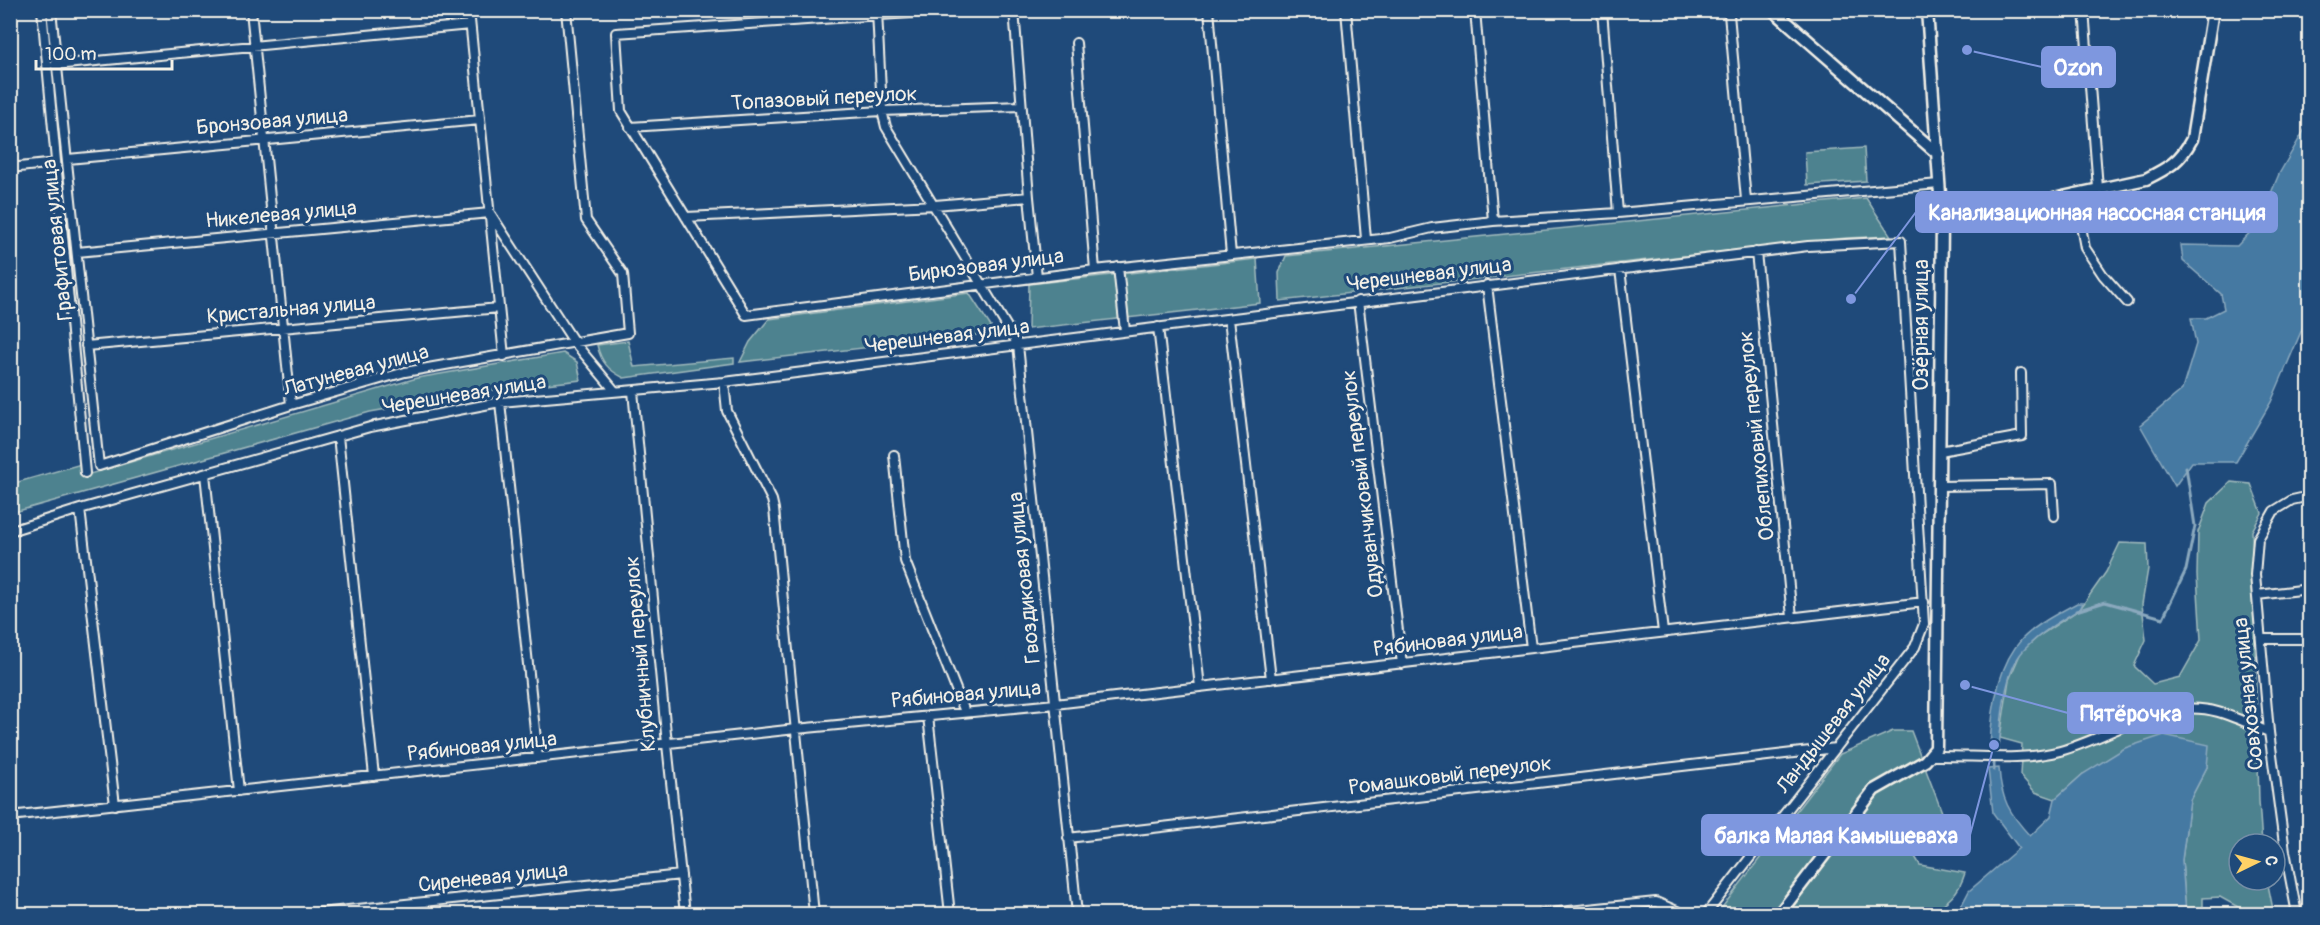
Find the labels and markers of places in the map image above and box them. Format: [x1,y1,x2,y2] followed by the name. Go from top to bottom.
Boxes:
[2042,47,2115,87] callout: Ozon
[1916,192,2277,232] callout: Канализационная насосная станция
[2068,693,2193,733] callout: Пятёрочка
[1702,815,1970,855] callout: балка Малая Камышеваха

